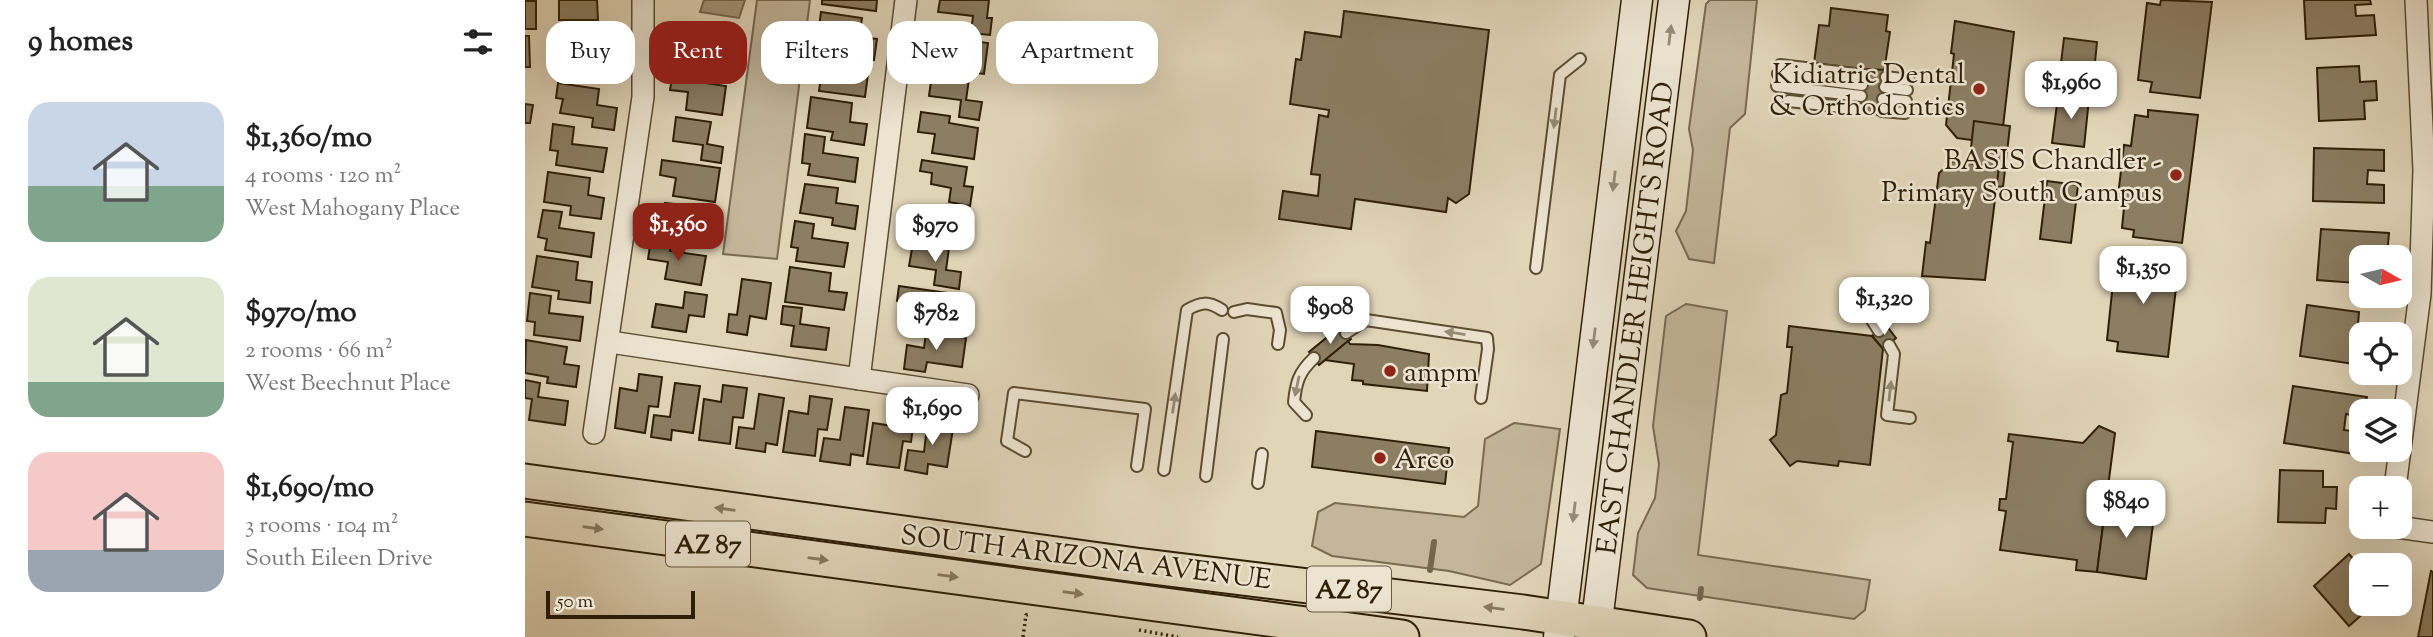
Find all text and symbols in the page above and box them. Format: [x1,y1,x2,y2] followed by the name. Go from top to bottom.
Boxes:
[28,21,133,64] text: 9 homes
[546,21,635,84] chip: Buy
[649,21,747,84] chip: Rent
[761,21,873,84] chip: Filters
[887,21,982,84] chip: New
[996,21,1158,84] chip: Apartment
[459,23,497,61] icon: filters
[1664,24,1675,46] one-way arrow
[1769,56,1965,128] place label: Kidiatric Dental & Orthodontics
[2014,61,2128,121] pin: $1,960
[2041,67,2101,100] text: $1,960
[1588,80,1686,557] street label: EAST CHANDLER HEIGHTS ROAD
[1971,81,1987,97] marker: Kidiatric Dental & Orthodontics
[1550,107,1561,129] one-way arrow
[245,117,372,160] text: $1,360/mo
[84,130,168,214] icon: home
[1881,142,2162,214] place label: BASIS Chandler - Primary South Campus
[245,160,401,193] text: 4 rooms · 120 m²
[2168,167,2184,183] marker: BASIS Chandler - Primary South Campus
[1609,170,1620,192] one-way arrow
[245,193,460,226] text: West Mahogany Place
[621,204,735,263] pin: $1,360
[894,204,976,264] pin: $970
[649,209,707,242] text: $1,360
[912,210,958,243] text: $970
[2349,245,2411,308] north arrow
[2349,245,2412,616] map controls
[2086,246,2200,306] pin: $1,350
[2115,252,2171,285] text: $1,350
[1827,278,1941,337] pin: $1,320
[1855,283,1913,316] text: $1,320
[1289,286,1371,346] pin: $908
[245,292,357,335] text: $970/mo
[895,292,977,352] pin: $782
[1306,292,1354,325] text: $908
[913,298,959,331] text: $782
[84,305,168,389] icon: home
[2349,322,2412,385] button: locate
[1444,327,1466,338] one-way arrow
[1589,327,1600,349] one-way arrow
[245,335,393,368] text: 2 rooms · 66 m²
[1404,354,1478,394] place label: ampm
[1382,363,1398,379] marker: ampm
[245,368,451,401] text: West Beechnut Place
[1292,375,1303,397] one-way arrow
[1884,380,1895,402] one-way arrow
[875,388,989,447] pin: $1,690
[1169,392,1180,414] one-way arrow
[902,393,962,426] text: $1,690
[2349,399,2412,462] button: layers
[1394,441,1455,481] place label: Arco
[1372,450,1388,466] marker: Arco
[245,467,374,510] text: $1,690/mo
[2349,476,2412,539] button: +
[84,480,168,564] icon: home
[2085,480,2167,540] pin: $840
[2102,486,2150,519] text: $840
[1568,501,1579,523] one-way arrow
[714,503,736,514] one-way arrow
[245,510,399,543] text: 3 rooms · 104 m²
[898,516,1273,602] street label: SOUTH ARIZONA AVENUE
[666,522,750,566] road number: AZ 87
[582,523,604,534] one-way arrow
[245,543,433,576] text: South Eileen Drive
[2349,553,2412,616] button: −
[807,554,829,565] one-way arrow
[1307,566,1391,611] road number: AZ 87
[937,571,959,582] one-way arrow
[1063,587,1085,598] one-way arrow
[546,588,695,620] scale bar
[557,589,593,616] text: 50 m
[1483,602,1505,613] one-way arrow

